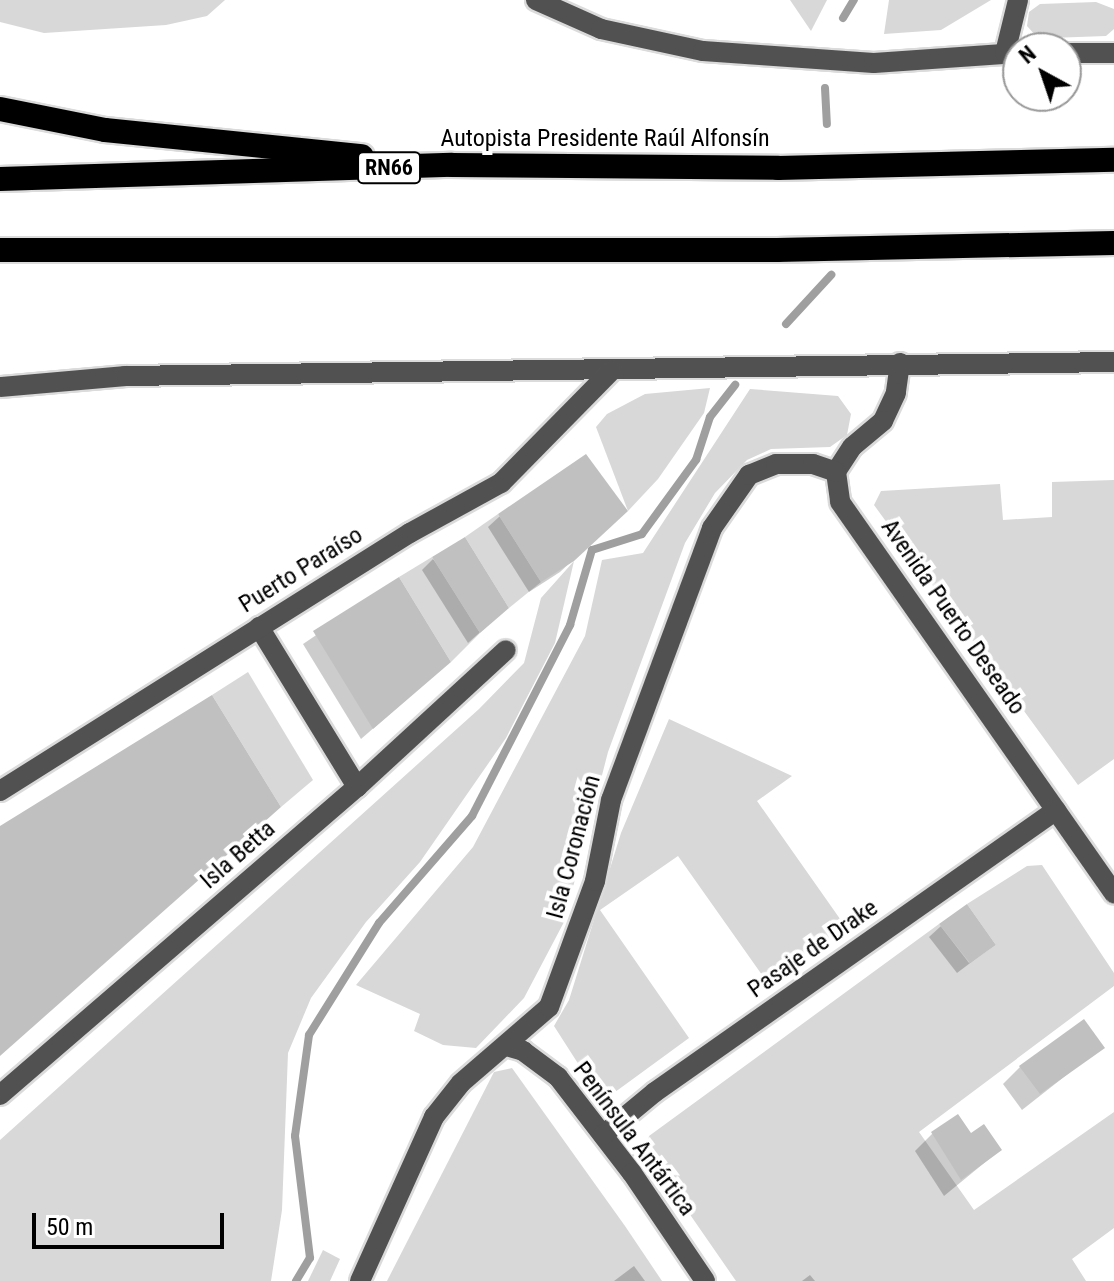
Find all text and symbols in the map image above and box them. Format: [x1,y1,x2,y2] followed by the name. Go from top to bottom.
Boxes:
[1002,32,1082,112] north arrow
[1014,41,1041,69] text: N
[440,125,770,153] street label: Autopista Presidente Raúl Alfonsín
[357,150,421,186] road number: RN66
[875,514,1031,720] street label: Avenida Puerto Deseado
[234,521,368,619] street label: Puerto Paraíso
[541,772,607,922] street label: Isla Coronación
[195,815,281,895] street label: Isla Betta
[743,894,883,1004] street label: Pasaje de Drake
[567,1056,701,1222] street label: Península Antártica
[36,1197,228,1247] scale bar
[46,1213,93,1241] text: 50 m

